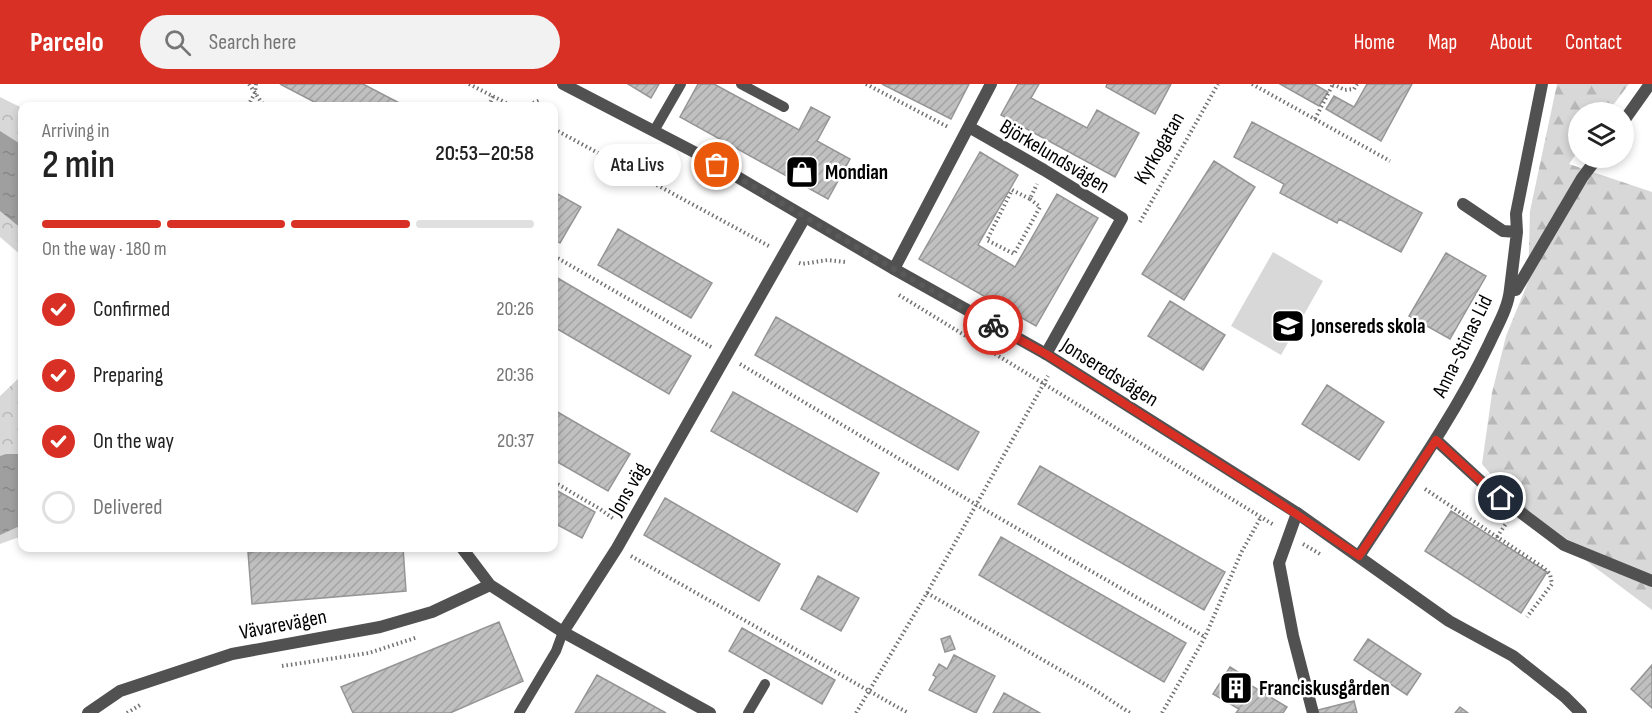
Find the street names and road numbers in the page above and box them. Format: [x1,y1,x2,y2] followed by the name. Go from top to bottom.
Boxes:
[1129,108,1190,189] street label: Kyrkogatan
[995,114,1114,199] street label: Björkelundsvägen
[1427,291,1498,402] street label: Anna-Stinas Lid
[1056,332,1163,412] street label: Jonseredsvägen
[603,458,654,521] street label: Jons väg
[237,604,329,645] street label: Vävarevägen

